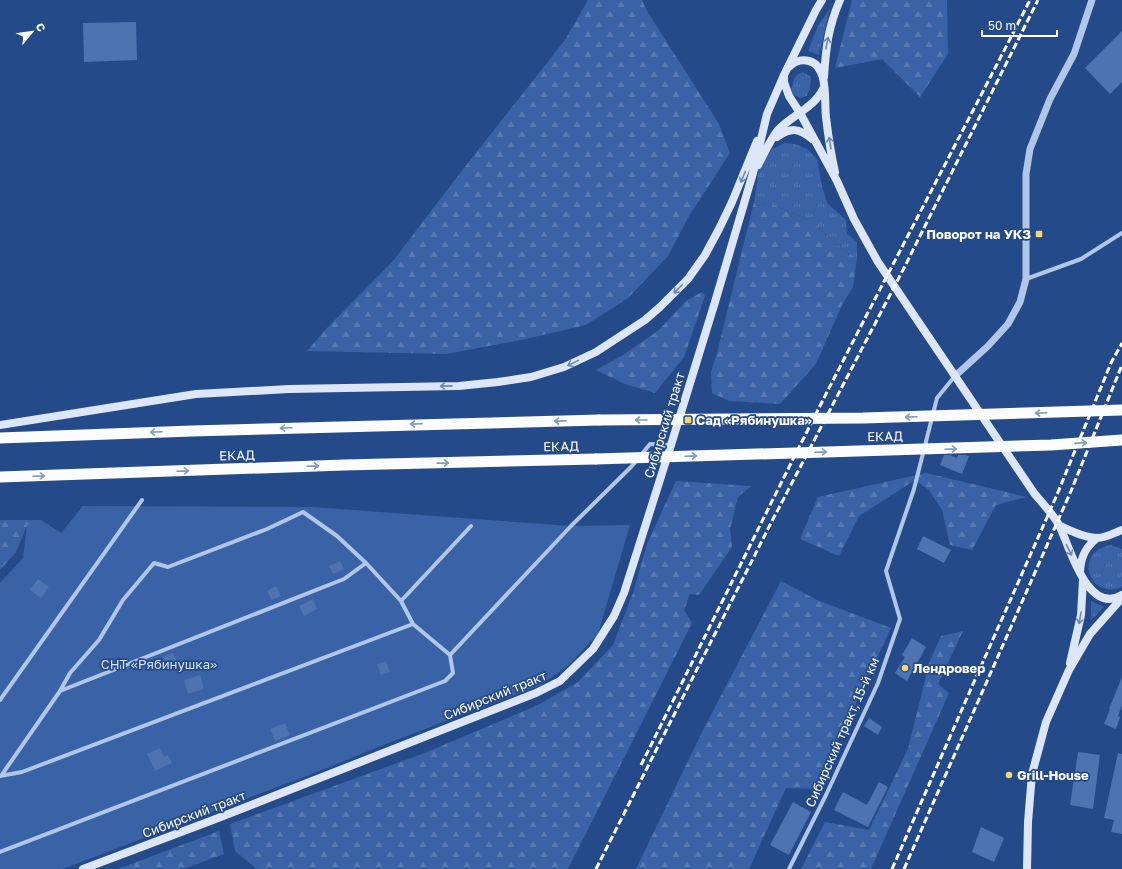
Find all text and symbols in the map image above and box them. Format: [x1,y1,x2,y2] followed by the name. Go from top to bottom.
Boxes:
[12,12,52,52] north arrow
[982,12,1057,38] scale bar
[988,18,1016,33] text: 50 m
[34,20,49,34] text: С
[823,37,831,50] one-way arrow
[826,136,834,149] one-way arrow
[738,170,746,182] one-way arrow
[926,226,1031,242] place label: Поворот на УКЗ
[1034,229,1044,239] marker: Поворот на УКЗ
[674,284,683,294] one-way arrow
[567,360,579,367] one-way arrow
[640,370,688,480] street label: Сибирский тракт
[440,382,453,390] one-way arrow
[1035,409,1048,417] one-way arrow
[696,412,812,428] place label: Сад «Рябинушка»
[905,413,918,421] one-way arrow
[683,415,693,425] marker: Сад «Рябинушка»
[635,416,648,424] one-way arrow
[554,417,567,424] one-way arrow
[410,420,423,428] one-way arrow
[280,424,293,432] one-way arrow
[150,428,163,436] one-way arrow
[867,428,904,444] street label: ЕКАД
[543,438,580,454] street label: ЕКАД
[1074,440,1087,447] one-way arrow
[944,445,957,453] one-way arrow
[219,446,256,464] street label: ЕКАД
[814,448,827,456] one-way arrow
[684,452,697,460] one-way arrow
[436,459,449,466] one-way arrow
[306,462,319,470] one-way arrow
[176,467,189,474] one-way arrow
[32,472,45,480] one-way arrow
[1066,544,1073,556] one-way arrow
[1076,612,1084,625] one-way arrow
[802,655,882,809] street label: Сибирский тракт, 15-й км
[101,656,217,672] park label: СНТ «Рябинушка»
[913,660,985,676] place label: Лендровер
[900,663,910,673] marker: Лендровер
[441,667,549,723] street label: Сибирский тракт
[1017,767,1089,783] place label: Grill-House
[1004,770,1014,780] marker: Grill-House
[140,787,249,841] street label: Сибирский тракт

